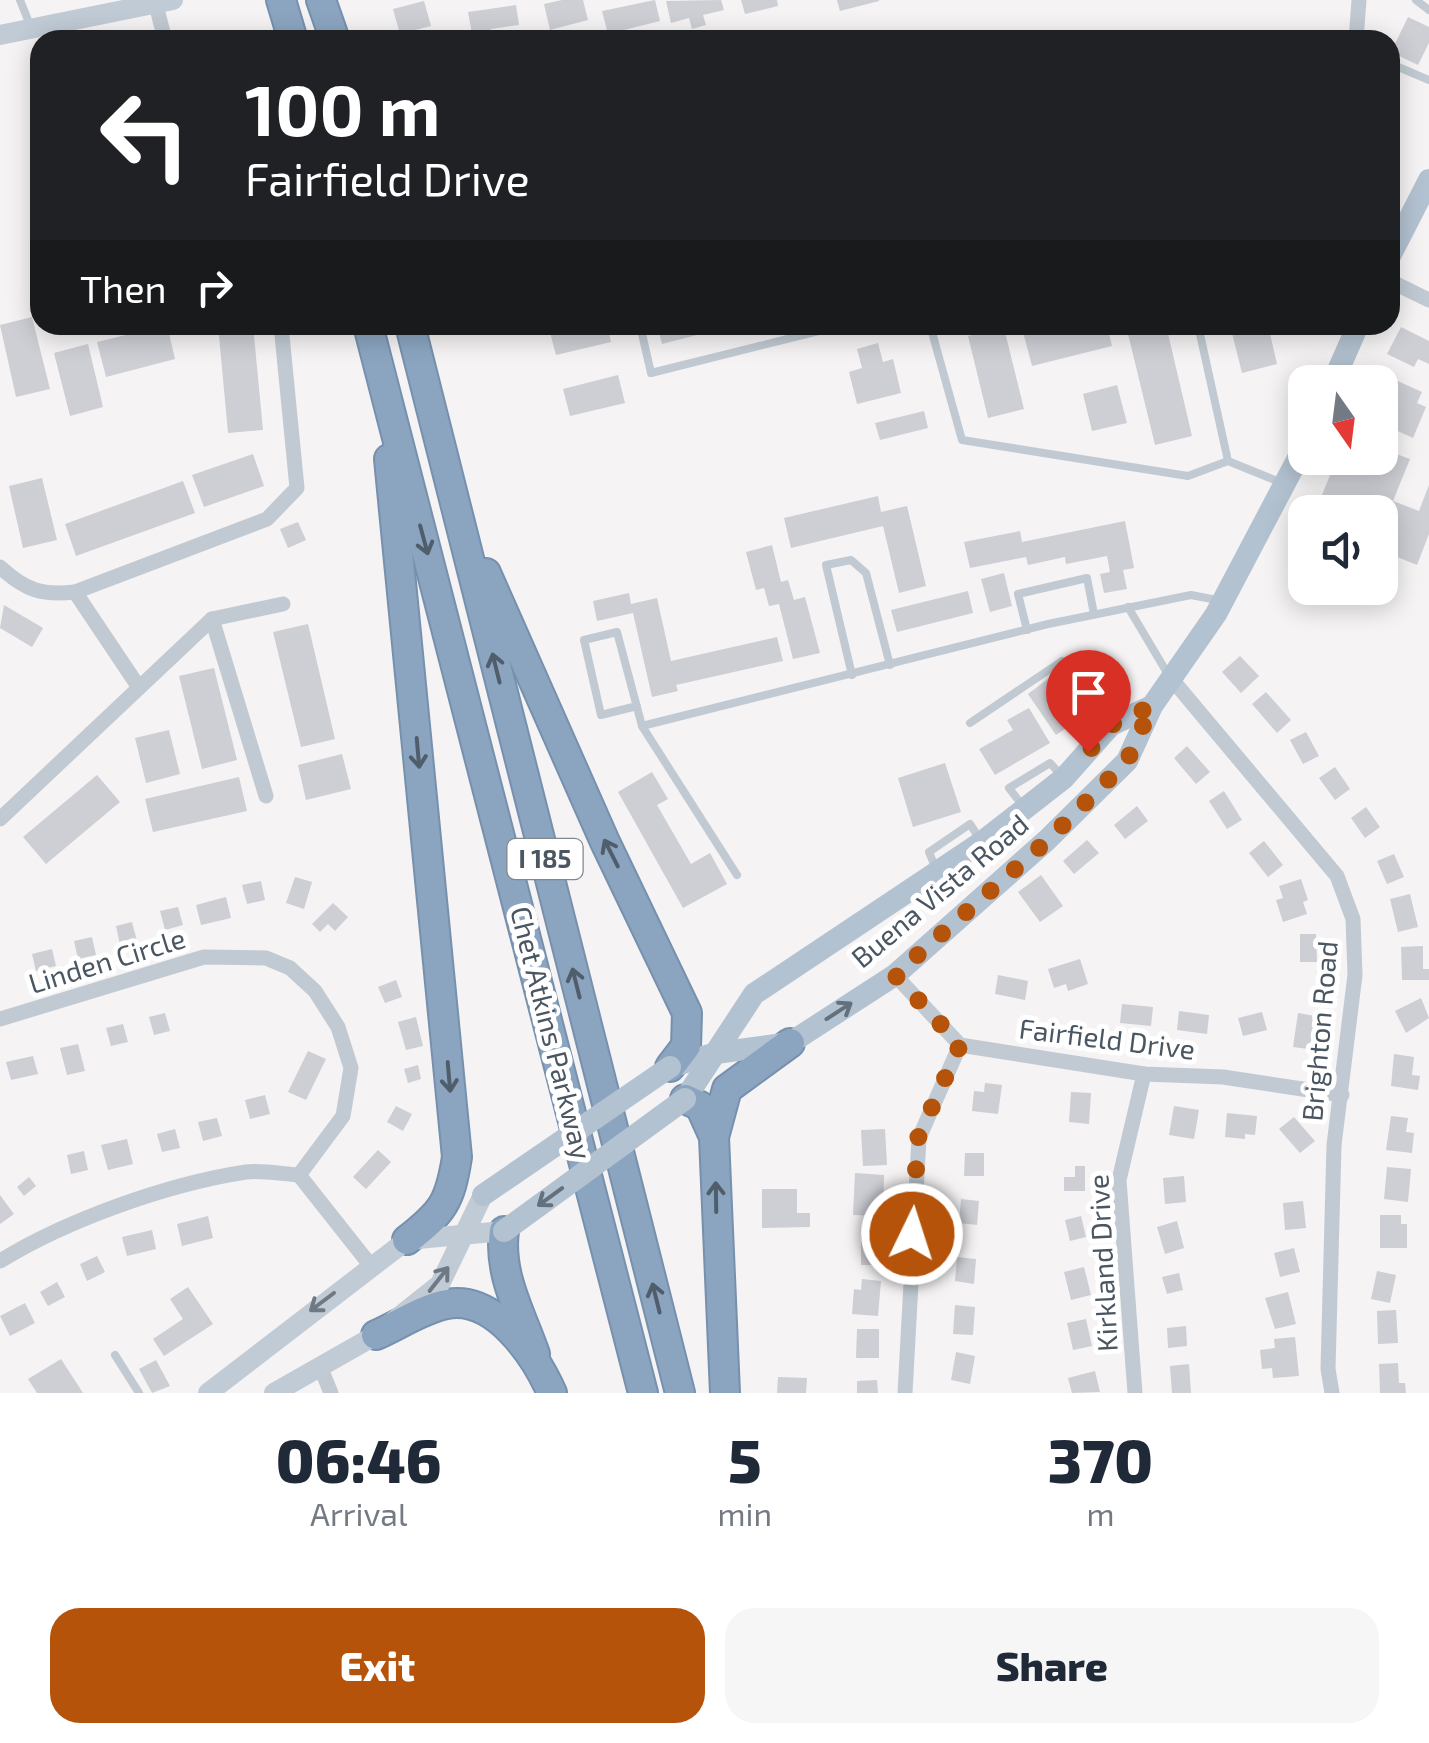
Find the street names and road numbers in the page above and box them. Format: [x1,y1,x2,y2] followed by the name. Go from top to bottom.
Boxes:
[844,806,1035,974] street label: Buena Vista Road
[508,839,582,879] road number: I 185
[504,903,600,1163] street label: Chet Atkins Parkway
[24,920,189,1000] street label: Linden Circle
[1294,939,1344,1123] street label: Brighton Road
[1017,1010,1197,1066] street label: Fairfield Drive
[1080,1173,1124,1353] street label: Kirkland Drive

